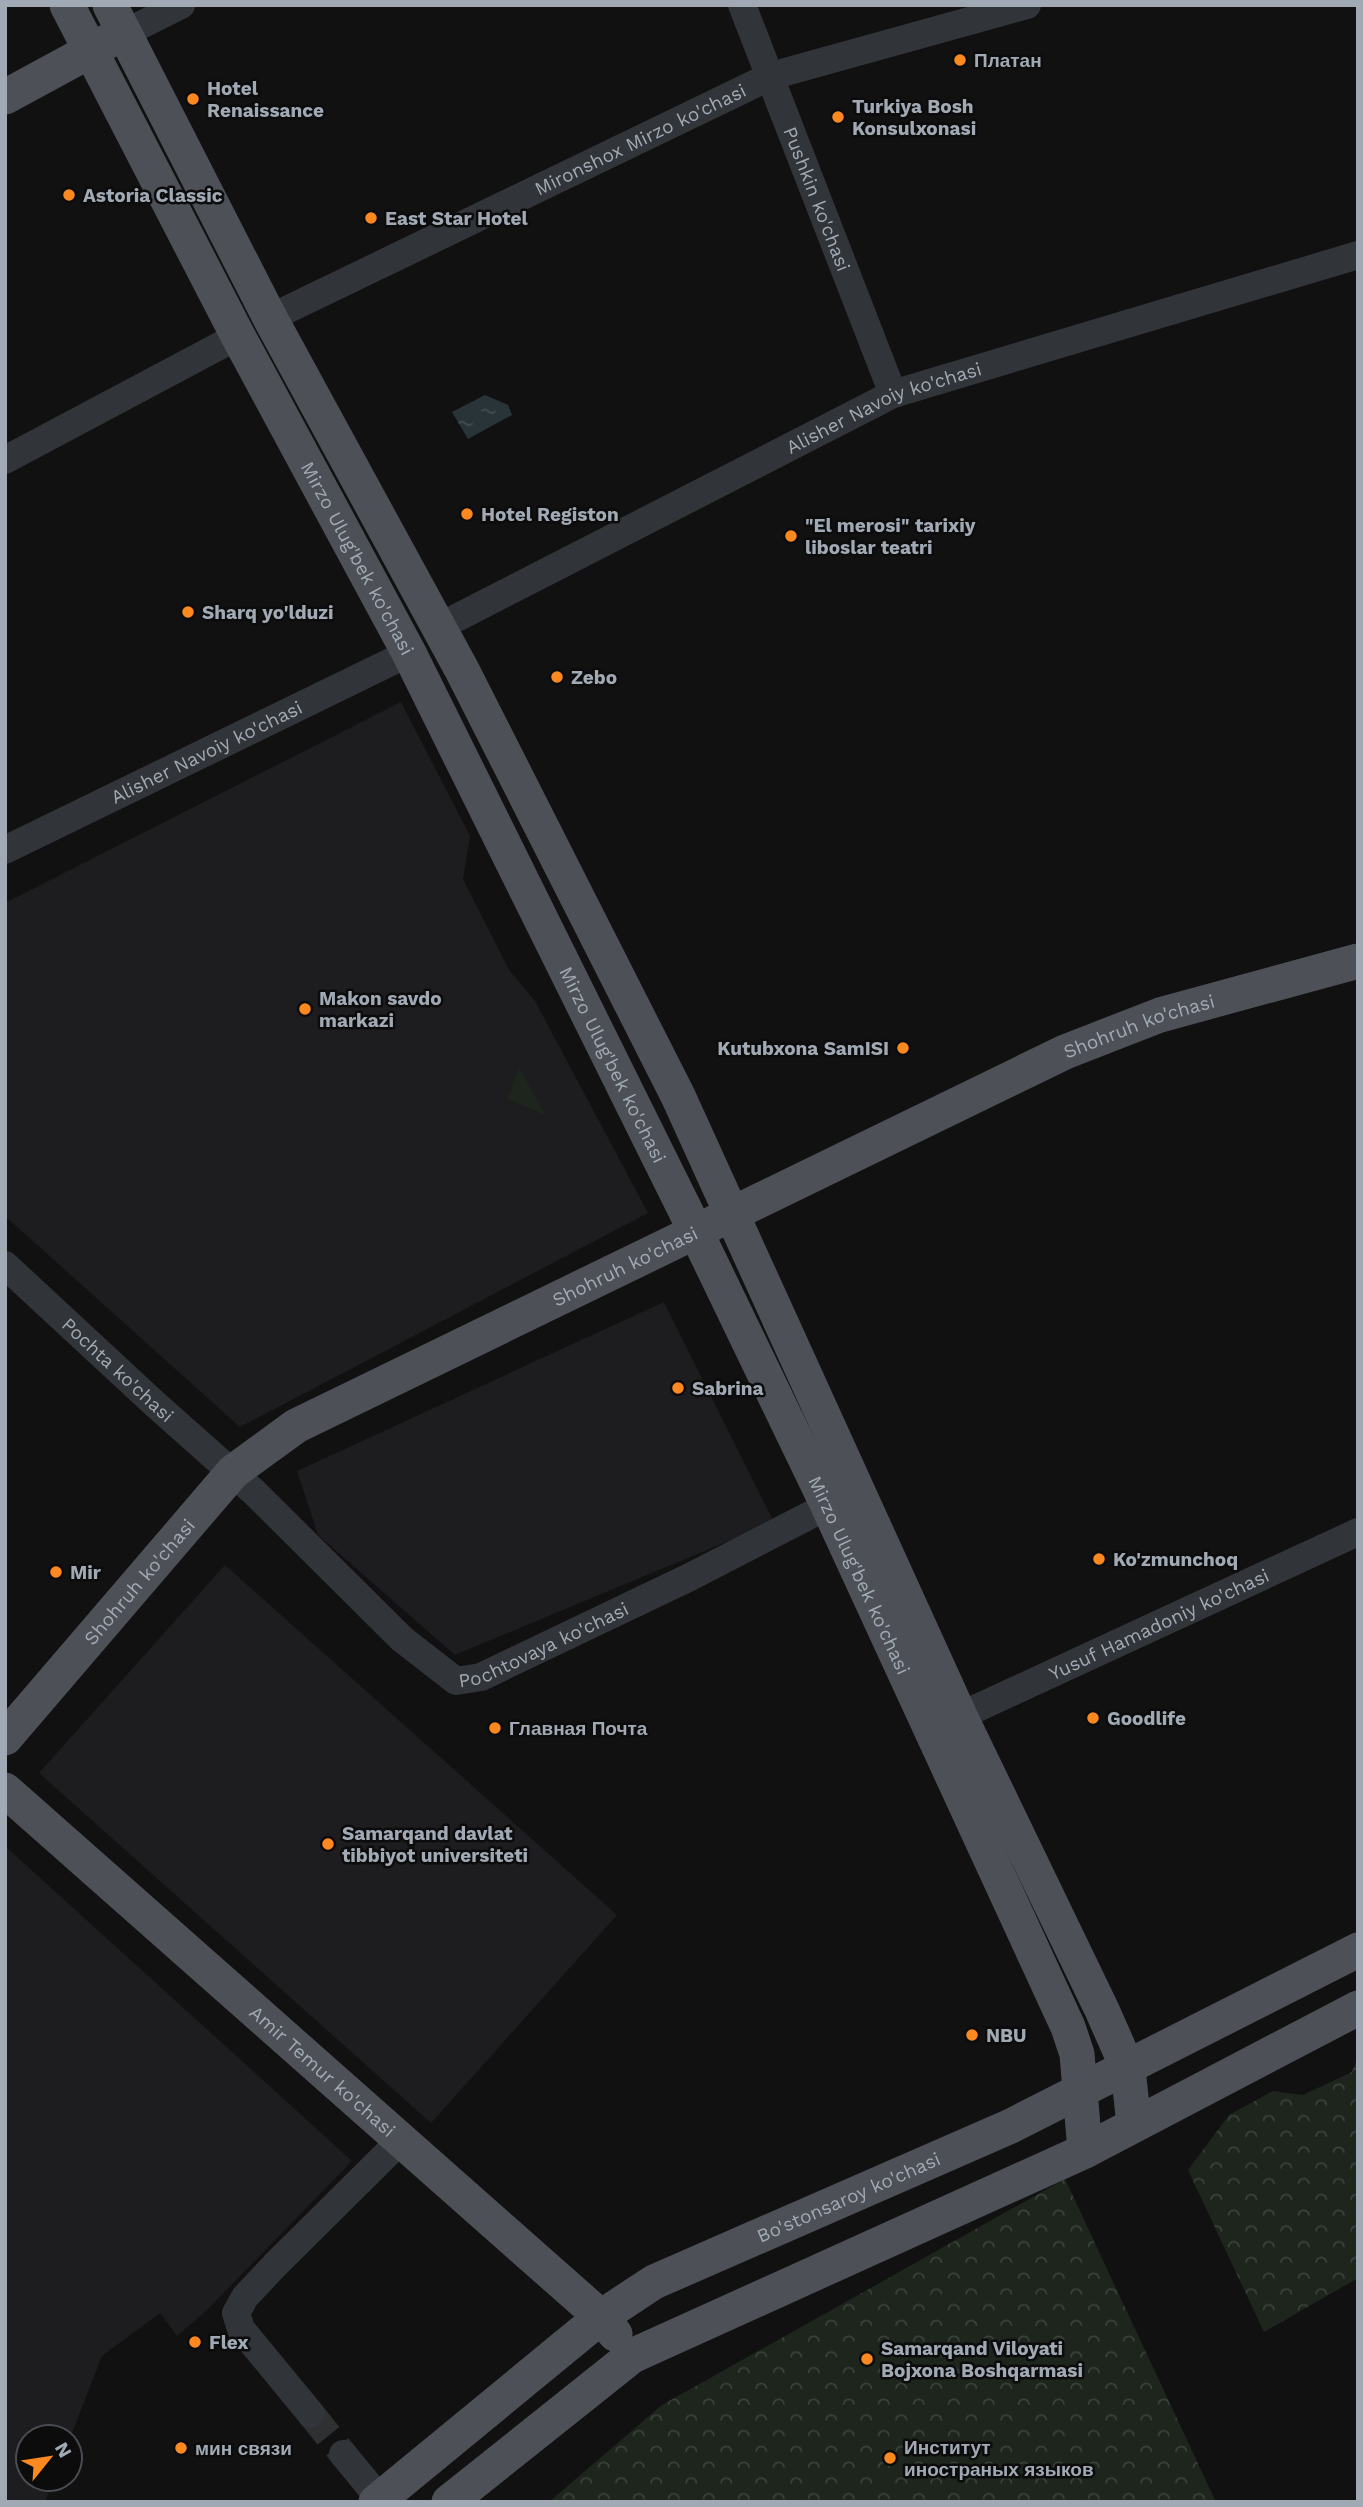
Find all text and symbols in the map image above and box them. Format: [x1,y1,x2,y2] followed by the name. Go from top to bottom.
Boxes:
[974,49,1042,72] place label: Платан
[952,52,968,68] marker: Платан
[207,77,324,122] place label: Hotel Renaissance
[531,78,749,200] street label: Mironshox Mirzo ko'chasi
[185,91,201,107] marker: Hotel Renaissance
[852,95,976,140] place label: Turkiya Bosh Konsulxonasi
[830,109,846,125] marker: Turkiya Bosh Konsulxonasi
[779,123,856,274] street label: Pushkin ko'chasi
[83,184,223,207] place label: Astoria Classic
[61,187,77,203] marker: Astoria Classic
[385,207,529,230] place label: East Star Hotel
[363,210,379,226] marker: East Star Hotel
[782,357,984,458] street label: Alisher Navoiy ko'chasi
[296,458,419,659] street label: Mirzo Ulug'bek ko'chasi
[481,503,619,526] place label: Hotel Registon
[459,506,475,522] marker: Hotel Registon
[805,514,976,559] place label: "El merosi" tarixiy liboslar teatri
[783,528,799,544] marker: "El merosi" tarixiy liboslar teatri
[202,601,334,624] place label: Sharq yo'lduzi
[180,604,196,620] marker: Sharq yo'lduzi
[571,666,617,689] place label: Zebo
[549,669,565,685] marker: Zebo
[107,695,306,808] street label: Alisher Navoiy ko'chasi
[555,963,671,1166] street label: Mirzo Ulug'bek ko'chasi
[319,987,442,1032] place label: Makon savdo markazi
[1060,989,1217,1063] street label: Shohruh ko'chasi
[297,1001,313,1017] marker: Makon savdo markazi
[717,1037,889,1060] place label: Kutubxona SamISI
[895,1040,911,1056] marker: Kutubxona SamISI
[548,1221,701,1311] street label: Shohruh ko'chasi
[57,1312,179,1427] street label: Pochta ko'chasi
[692,1377,764,1400] place label: Sabrina
[670,1380,686,1396] marker: Sabrina
[804,1472,915,1678] street label: Mirzo Ulug'bek ko'chasi
[79,1514,199,1649] street label: Shohruh ko'chasi
[1113,1548,1238,1571] place label: Ko'zmunchoq
[1091,1551,1107,1567] marker: Ko'zmunchoq
[70,1561,102,1584] place label: Mir
[1045,1563,1272,1685] street label: Yusuf Hamadoniy ko'chasi
[48,1564,64,1580] marker: Mir
[457,1597,632,1692] street label: Pochtovaya ko'chasi
[1107,1707,1186,1730] place label: Goodlife
[1085,1710,1101,1726] marker: Goodlife
[509,1717,648,1740] place label: Главная Почта
[487,1720,503,1736] marker: Главная Почта
[342,1822,528,1867] place label: Samarqand davlat tibbiyot universiteti
[320,1836,336,1852] marker: Samarqand davlat tibbiyot universiteti
[245,2000,400,2141] street label: Amir Temur ko'chasi
[986,2024,1027,2047] place label: NBU
[964,2027,980,2043] marker: NBU
[753,2147,944,2247] street label: Bo'stonsaroy ko'chasi
[209,2331,249,2354] place label: Flex
[187,2334,203,2350] marker: Flex
[881,2337,1083,2382] place label: Samarqand Viloyati Bojxona Boshqarmasi
[859,2351,875,2367] marker: Samarqand Viloyati Bojxona Boshqarmasi
[14,2423,84,2493] north arrow
[904,2436,1094,2481] place label: Институт иностраных языков
[195,2437,292,2460] place label: мин связи
[50,2438,77,2462] text: N
[173,2440,189,2456] marker: мин связи
[882,2450,898,2466] marker: Институт иностраных языков

